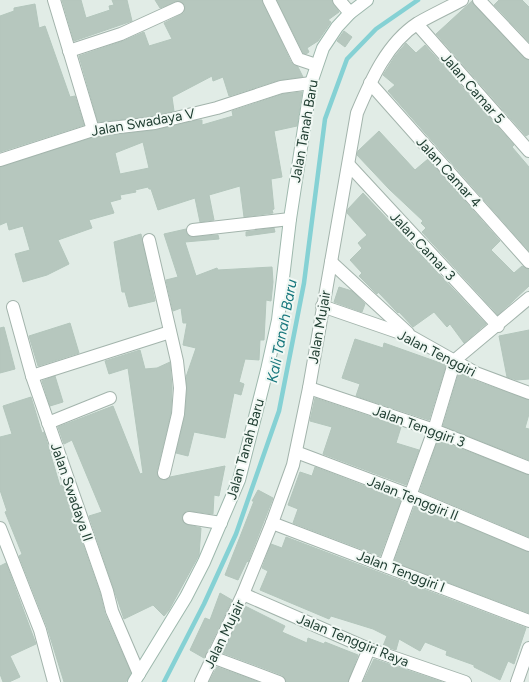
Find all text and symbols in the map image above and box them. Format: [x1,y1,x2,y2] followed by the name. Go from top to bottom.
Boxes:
[437,49,508,127] street label: Jalan Camar 5
[287,78,322,184] street label: Jalan Tanah Baru
[90,105,197,140] street label: Jalan Swadaya V
[413,134,485,211] street label: Jalan Camar 4
[386,208,459,284] street label: Jalan Camar 3
[263,278,301,384] water label: Kali Tanah Baru
[305,289,334,365] street label: Jalan Mujair
[395,326,479,381] street label: Jalan Tenggiri
[223,397,268,502] street label: Jalan Tanah Baru
[370,402,467,451] street label: Jalan Tenggiri 3
[47,441,96,544] street label: Jalan Swadaya II
[365,472,461,524] street label: Jalan Tenggiri II
[354,547,447,596] street label: Jalan Tenggiri I
[201,597,249,671] street label: Jalan Mujair
[294,610,411,671] street label: Jalan Tenggiri Raya

